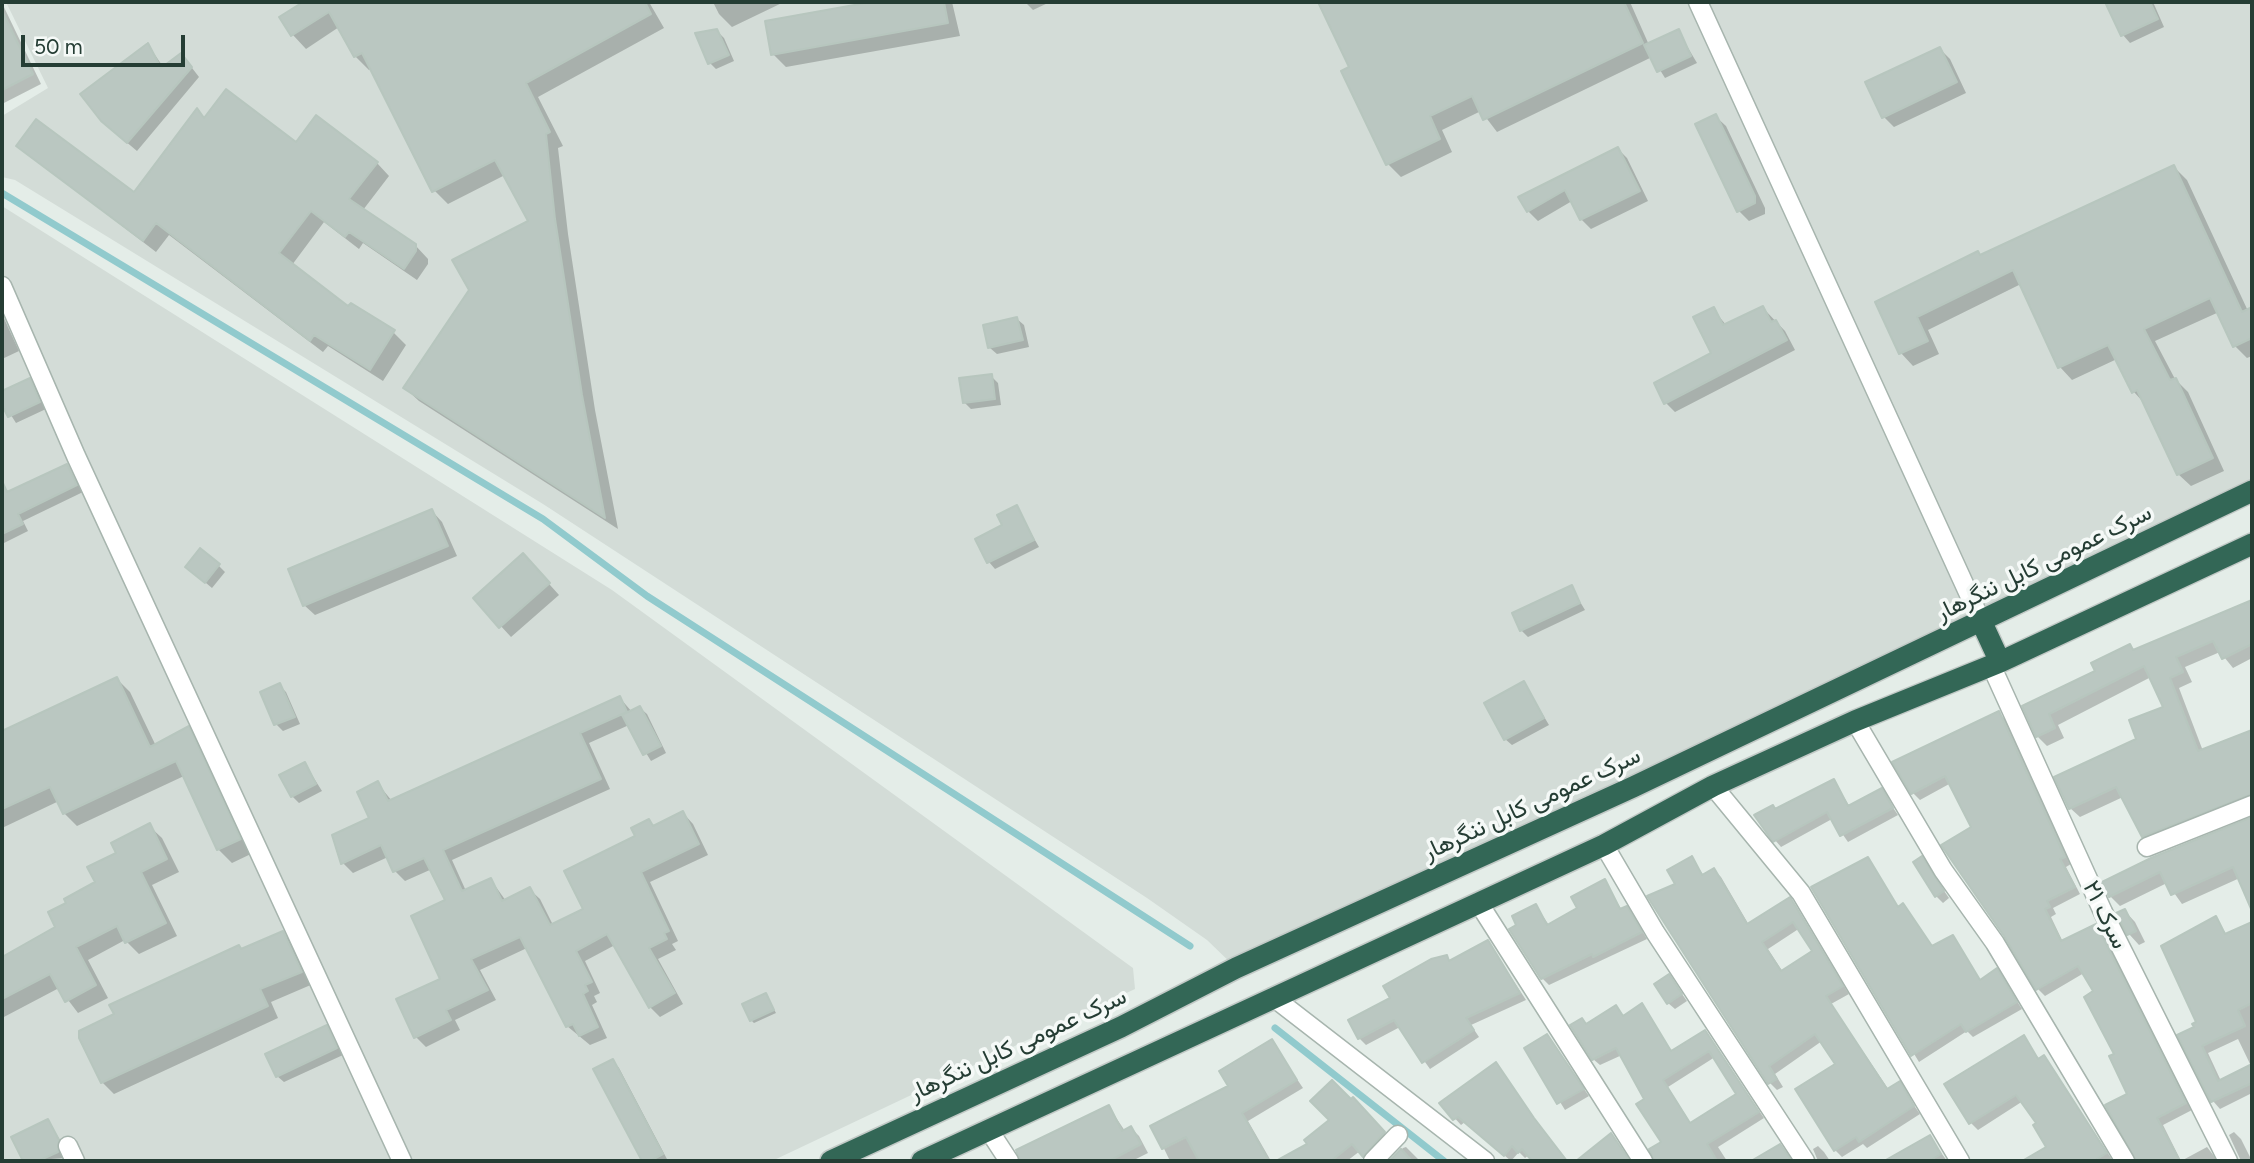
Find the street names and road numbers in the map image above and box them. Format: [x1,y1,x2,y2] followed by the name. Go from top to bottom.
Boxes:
[1931,498,2157,628] street label: سرک عمومی کابل ننگرهار
[1419,741,1645,867] street label: سرک عمومی کابل ننگرهار
[2076,876,2134,954] street label: سرک ۲۱
[905,982,1131,1108] street label: سرک عمومی کابل ننگرهار

